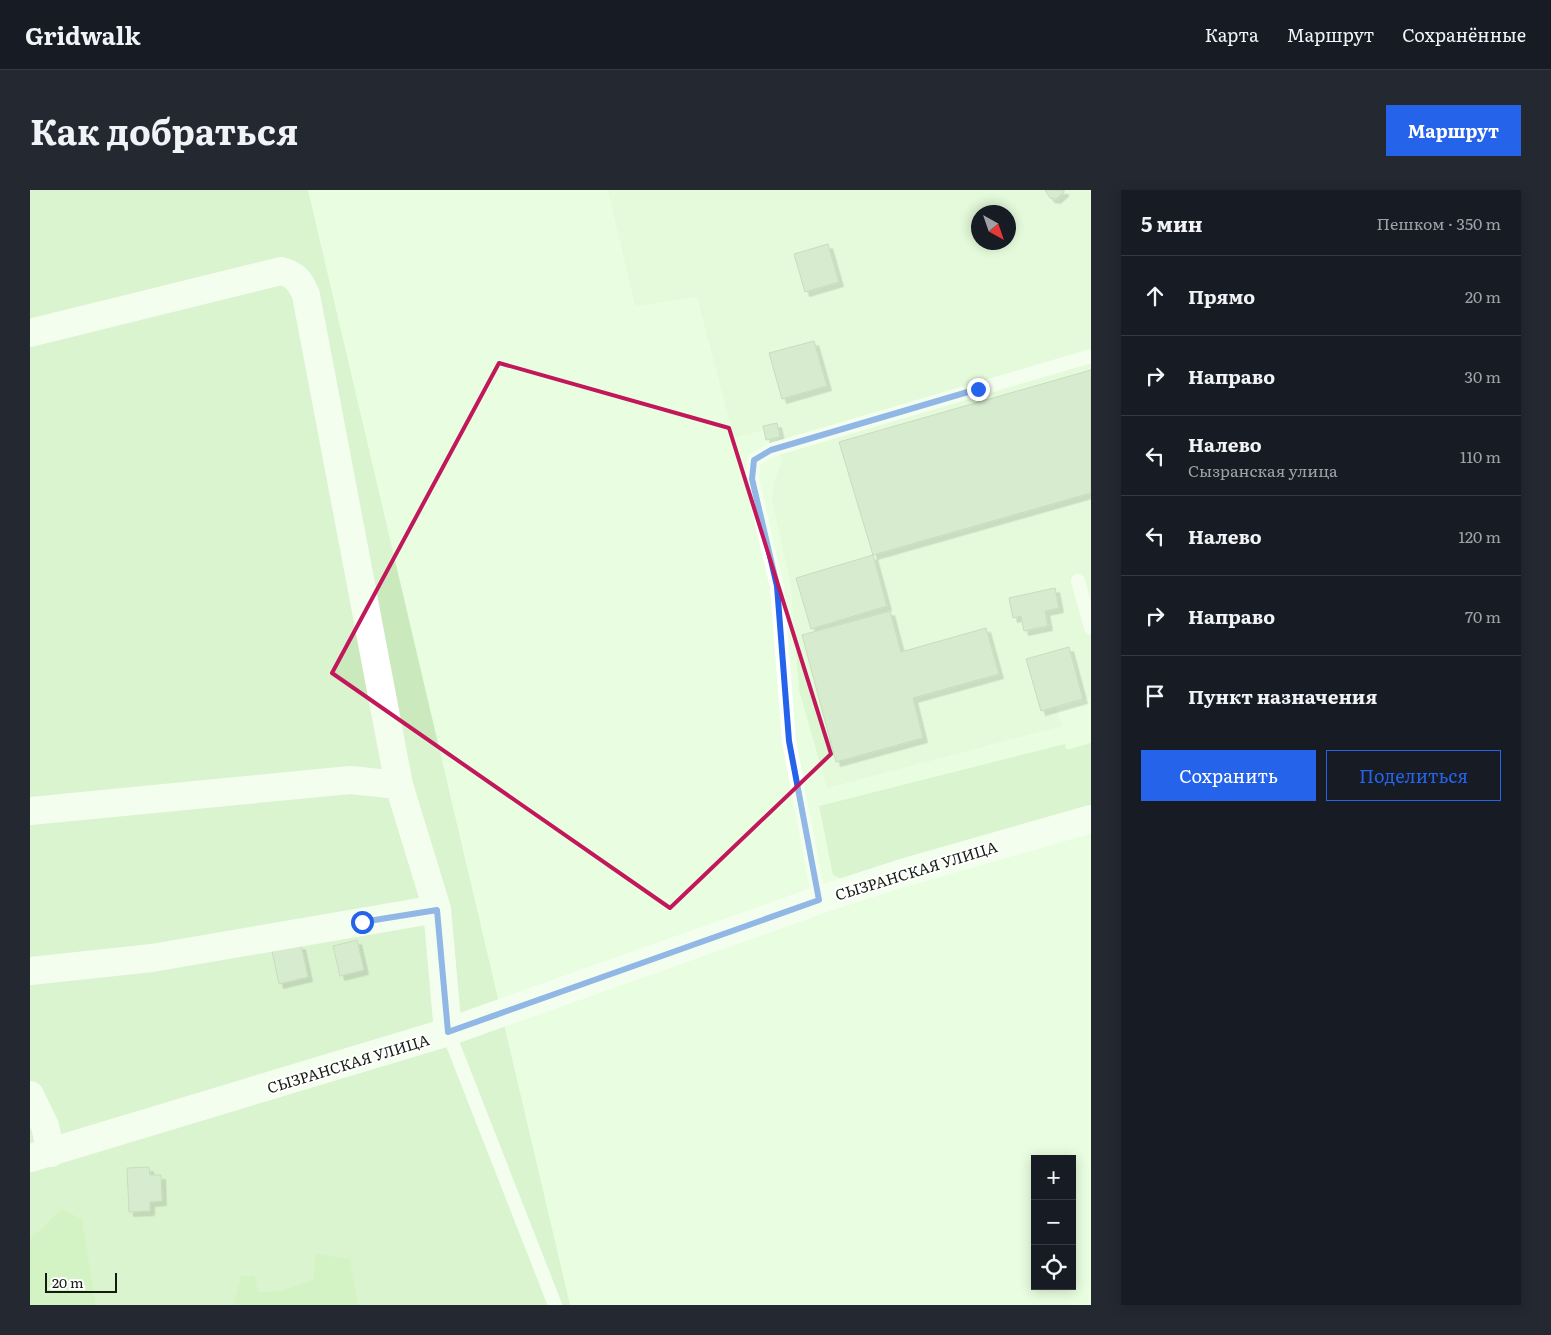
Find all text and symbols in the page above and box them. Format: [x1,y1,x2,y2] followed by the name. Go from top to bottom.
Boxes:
[25,17,141,52] text: Gridwalk
[1205,21,1259,48] text: Карта
[1287,21,1374,48] text: Маршрут
[1402,21,1526,48] text: Сохранённые
[30,104,298,156] text: Как добраться
[1386,105,1521,156] button: Маршрут
[971,205,1016,250] north arrow
[1141,207,1203,238] text: 5 мин
[1376,211,1501,235] text: Пешком · 350 m
[1141,282,1169,310] icon: ahead
[1188,282,1255,310] text: Прямо
[1465,284,1501,308] text: 20 m
[1141,362,1169,390] icon: right
[1188,362,1275,390] text: Направо
[1464,364,1501,388] text: 30 m
[967,378,990,401] route end
[1188,430,1262,458] text: Налево
[1141,442,1169,470] icon: left
[1460,444,1501,468] text: 110 m
[1188,458,1338,482] text: Сызранская улица
[1141,522,1169,550] icon: left
[1188,522,1262,550] text: Налево
[1458,524,1501,548] text: 120 m
[1141,602,1169,630] icon: right
[1188,602,1275,630] text: Направо
[1465,604,1501,628] text: 70 m
[1141,682,1169,710] icon: arrive
[1188,682,1377,710] text: Пункт назначения
[1141,750,1316,801] button: Сохранить
[1326,750,1501,801] button: Поделиться
[832,834,1000,906] street label: СЫЗРАНСКАЯ УЛИЦА
[351,911,374,934] route start
[264,1027,432,1099] street label: СЫЗРАНСКАЯ УЛИЦА
[1031,1155,1076,1290] map controls
[1031,1155,1076,1200] button: +
[1031,1200,1076,1245] button: −
[1031,1245,1076,1290] button: locate
[45,1270,118,1293] scale bar
[52,1272,84,1292] text: 20 m

